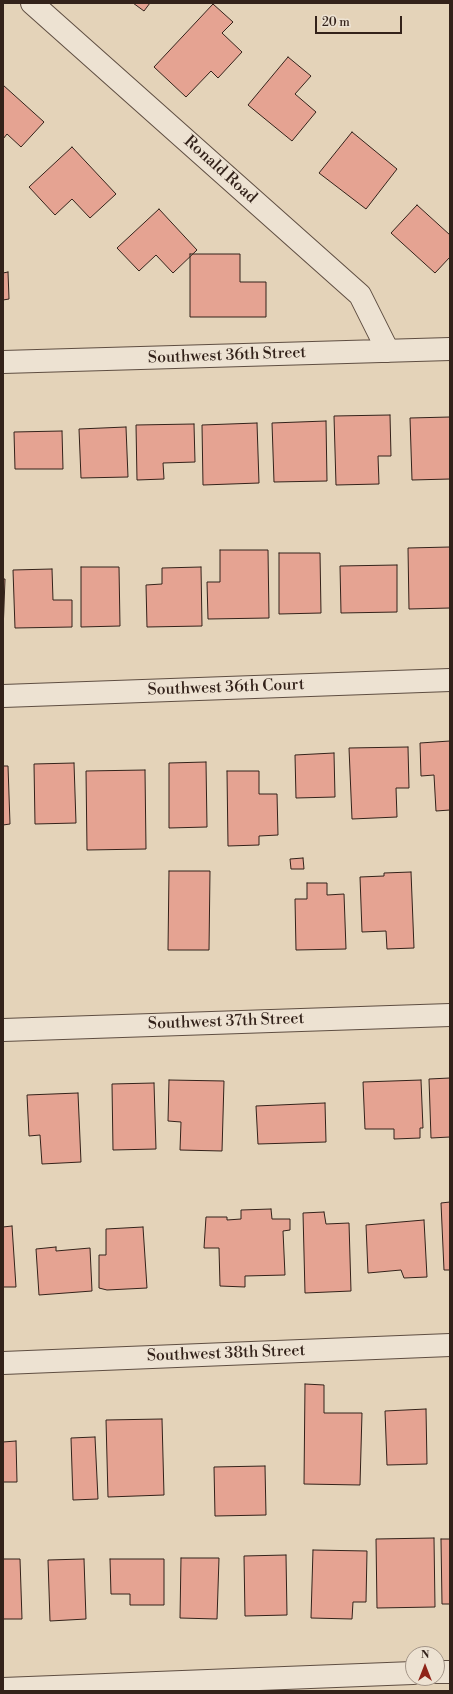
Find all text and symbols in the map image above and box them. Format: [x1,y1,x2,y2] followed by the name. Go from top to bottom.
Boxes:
[317,8,404,34] scale bar
[322,15,350,30] text: 20 m
[179,132,261,208] street label: Ronald Road
[148,344,306,368] street label: Southwest 36th Street
[147,676,305,700] street label: Southwest 36th Court
[147,1010,305,1034] street label: Southwest 37th Street
[146,1342,306,1366] street label: Southwest 38th Street
[405,1646,445,1686] north arrow
[421,1648,429,1662] text: N

